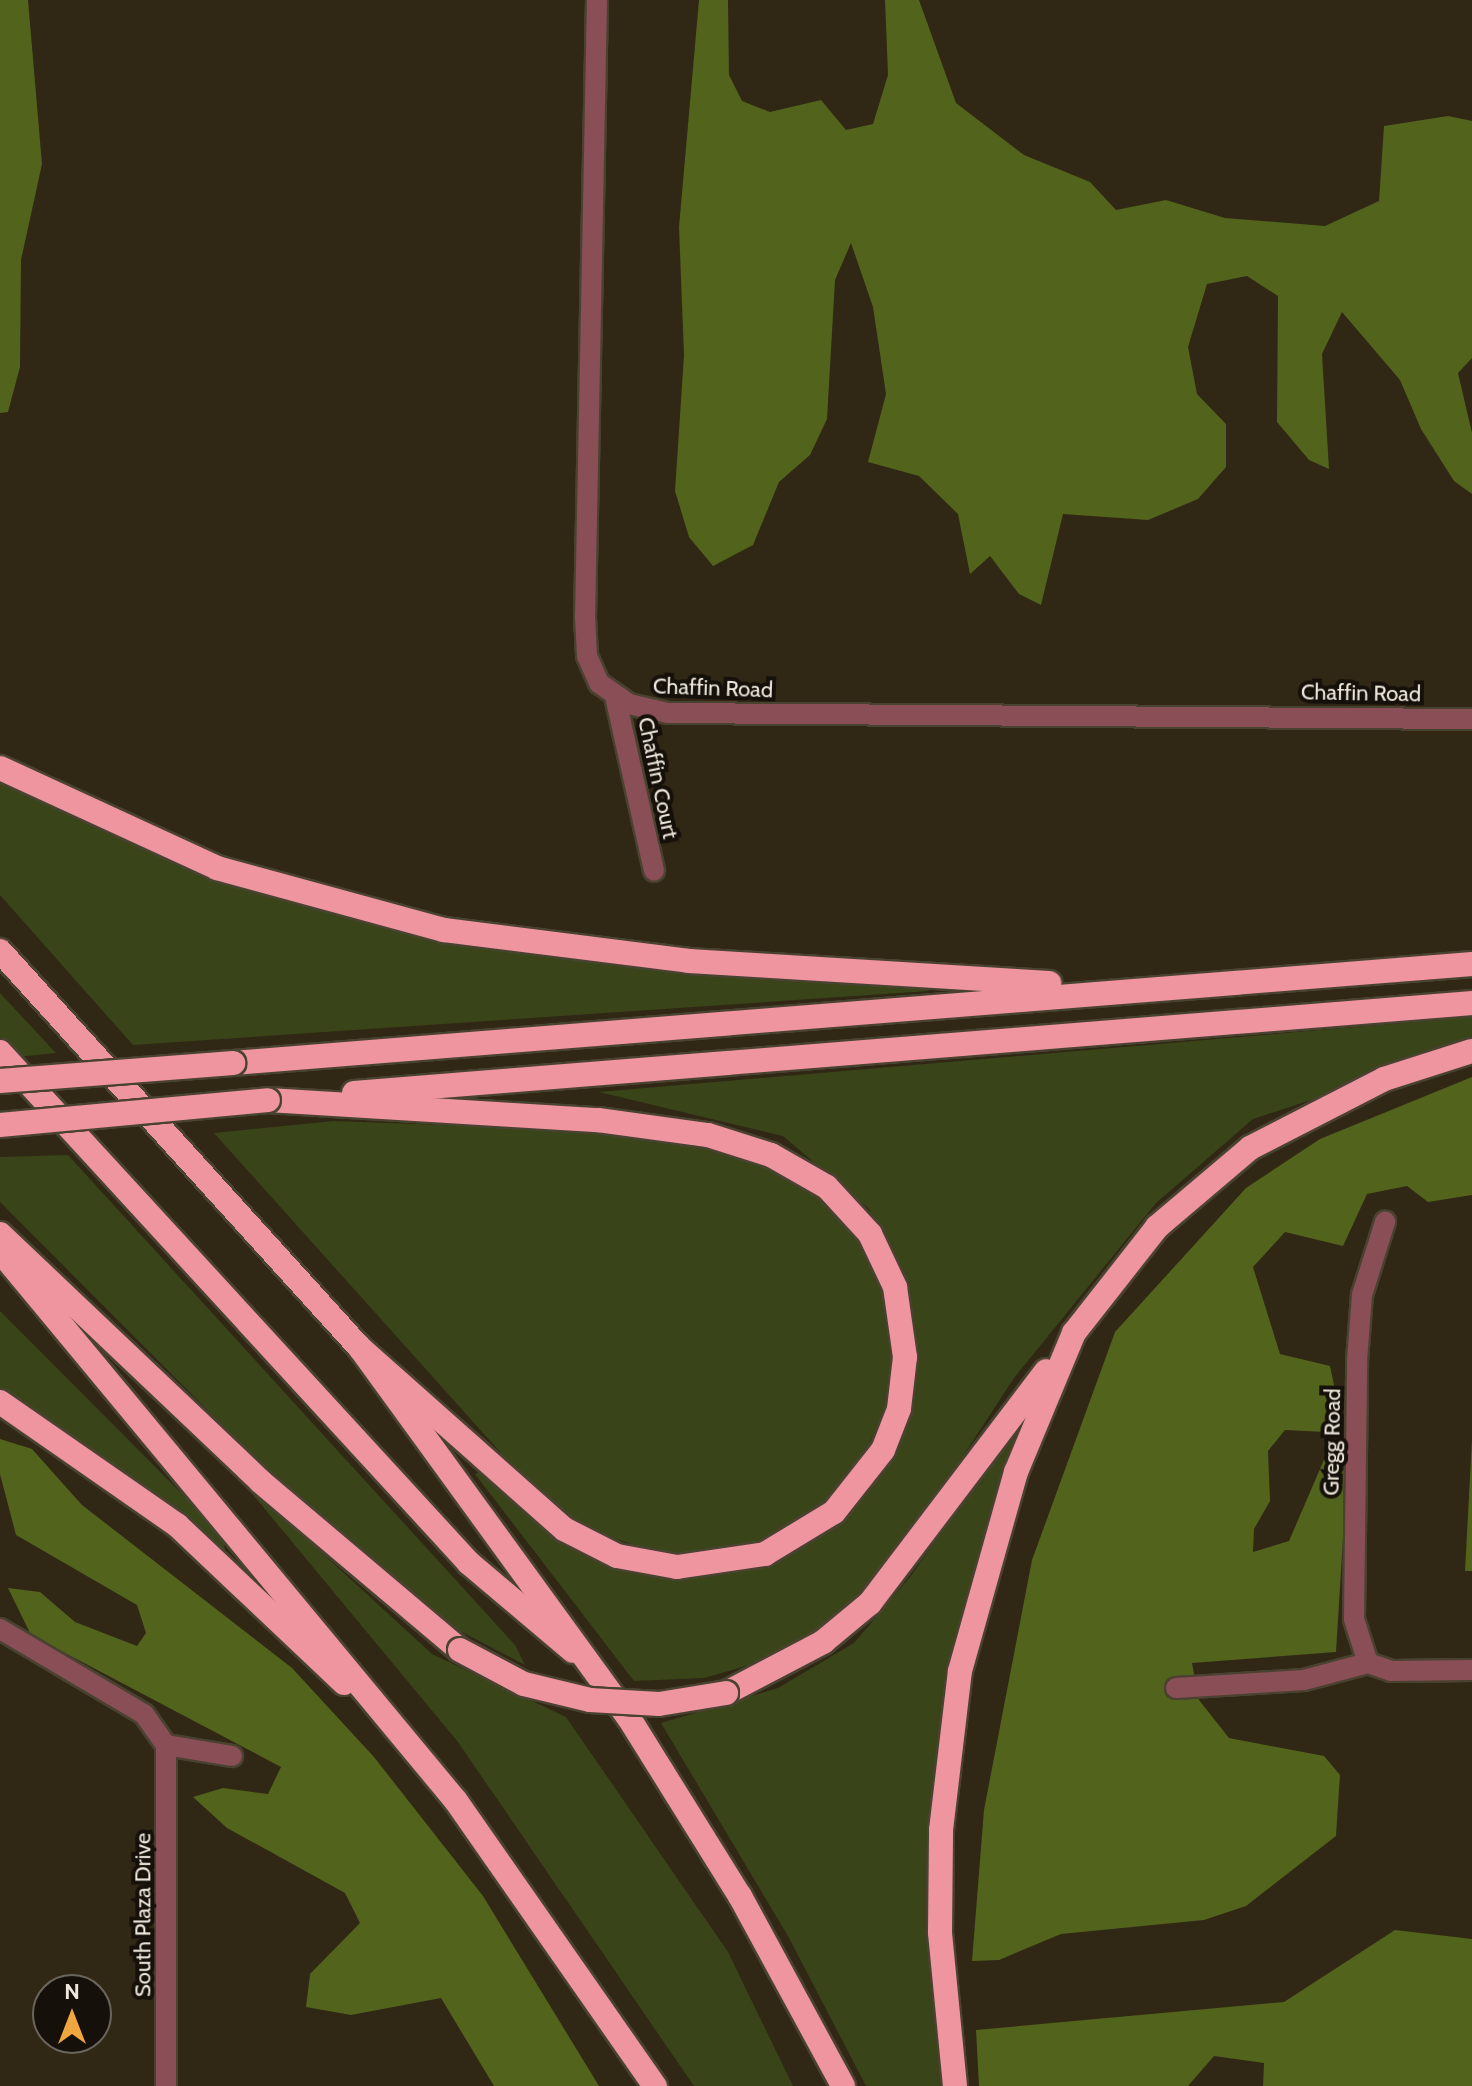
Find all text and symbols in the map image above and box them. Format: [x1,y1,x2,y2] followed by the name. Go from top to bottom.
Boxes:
[653,673,773,703] street label: Chaffin Road
[1301,679,1421,707] street label: Chaffin Road
[632,715,684,841] street label: Chaffin Court
[1318,1388,1346,1496] street label: Gregg Road
[130,1833,156,1997] street label: South Plaza Drive
[32,1974,112,2054] north arrow
[64,1978,80,2005] text: N

